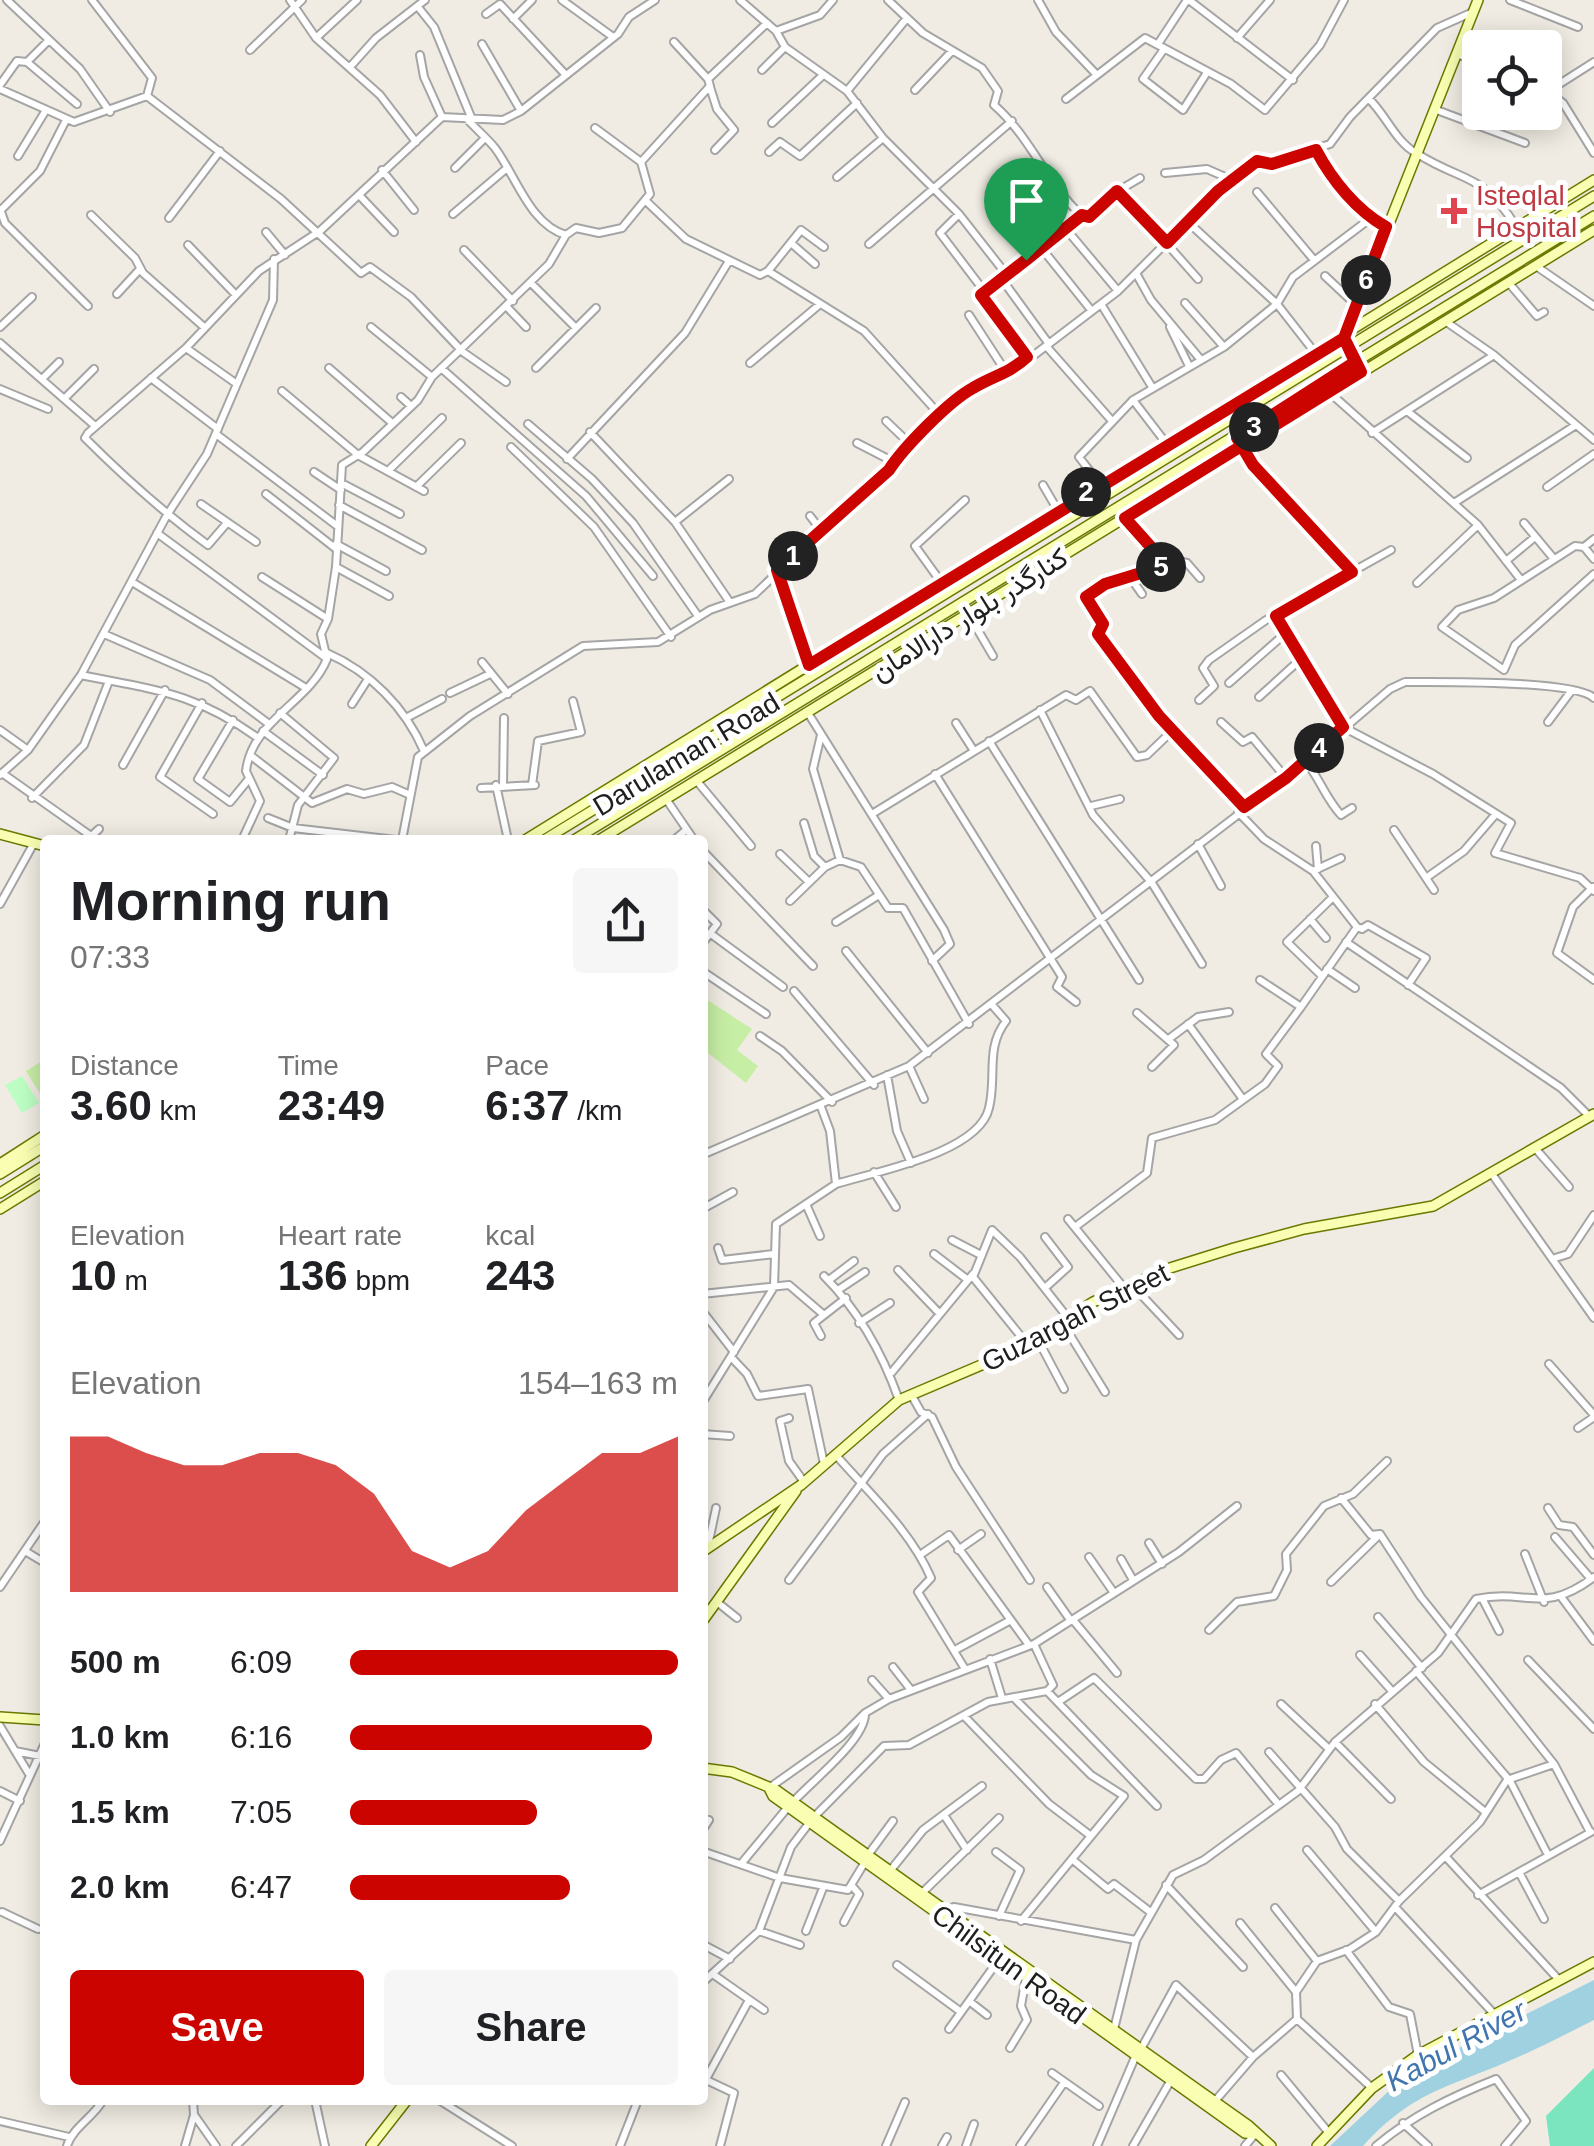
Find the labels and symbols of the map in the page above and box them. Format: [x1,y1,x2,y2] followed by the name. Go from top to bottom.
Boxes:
[984,158,1069,261] pin
[1476,180,1577,243] place label: Isteqlal Hospital
[1441,198,1467,224] marker: Isteqlal Hospital
[1341,255,1391,305] pin: 6
[1229,402,1279,452] pin: 3
[1061,467,1111,517] pin: 2
[768,531,818,581] pin: 1
[865,542,1074,689] street label: کنارگذر بلوار دارالامان
[1136,542,1186,592] pin: 5
[588,687,785,822] street label: Darulaman Road
[1294,723,1344,773] pin: 4
[977,1257,1174,1378] street label: Guzargah Street
[926,1898,1091,2030] street label: Chilsitun Road
[1380,1993,1532,2098] water label: Kabul River

